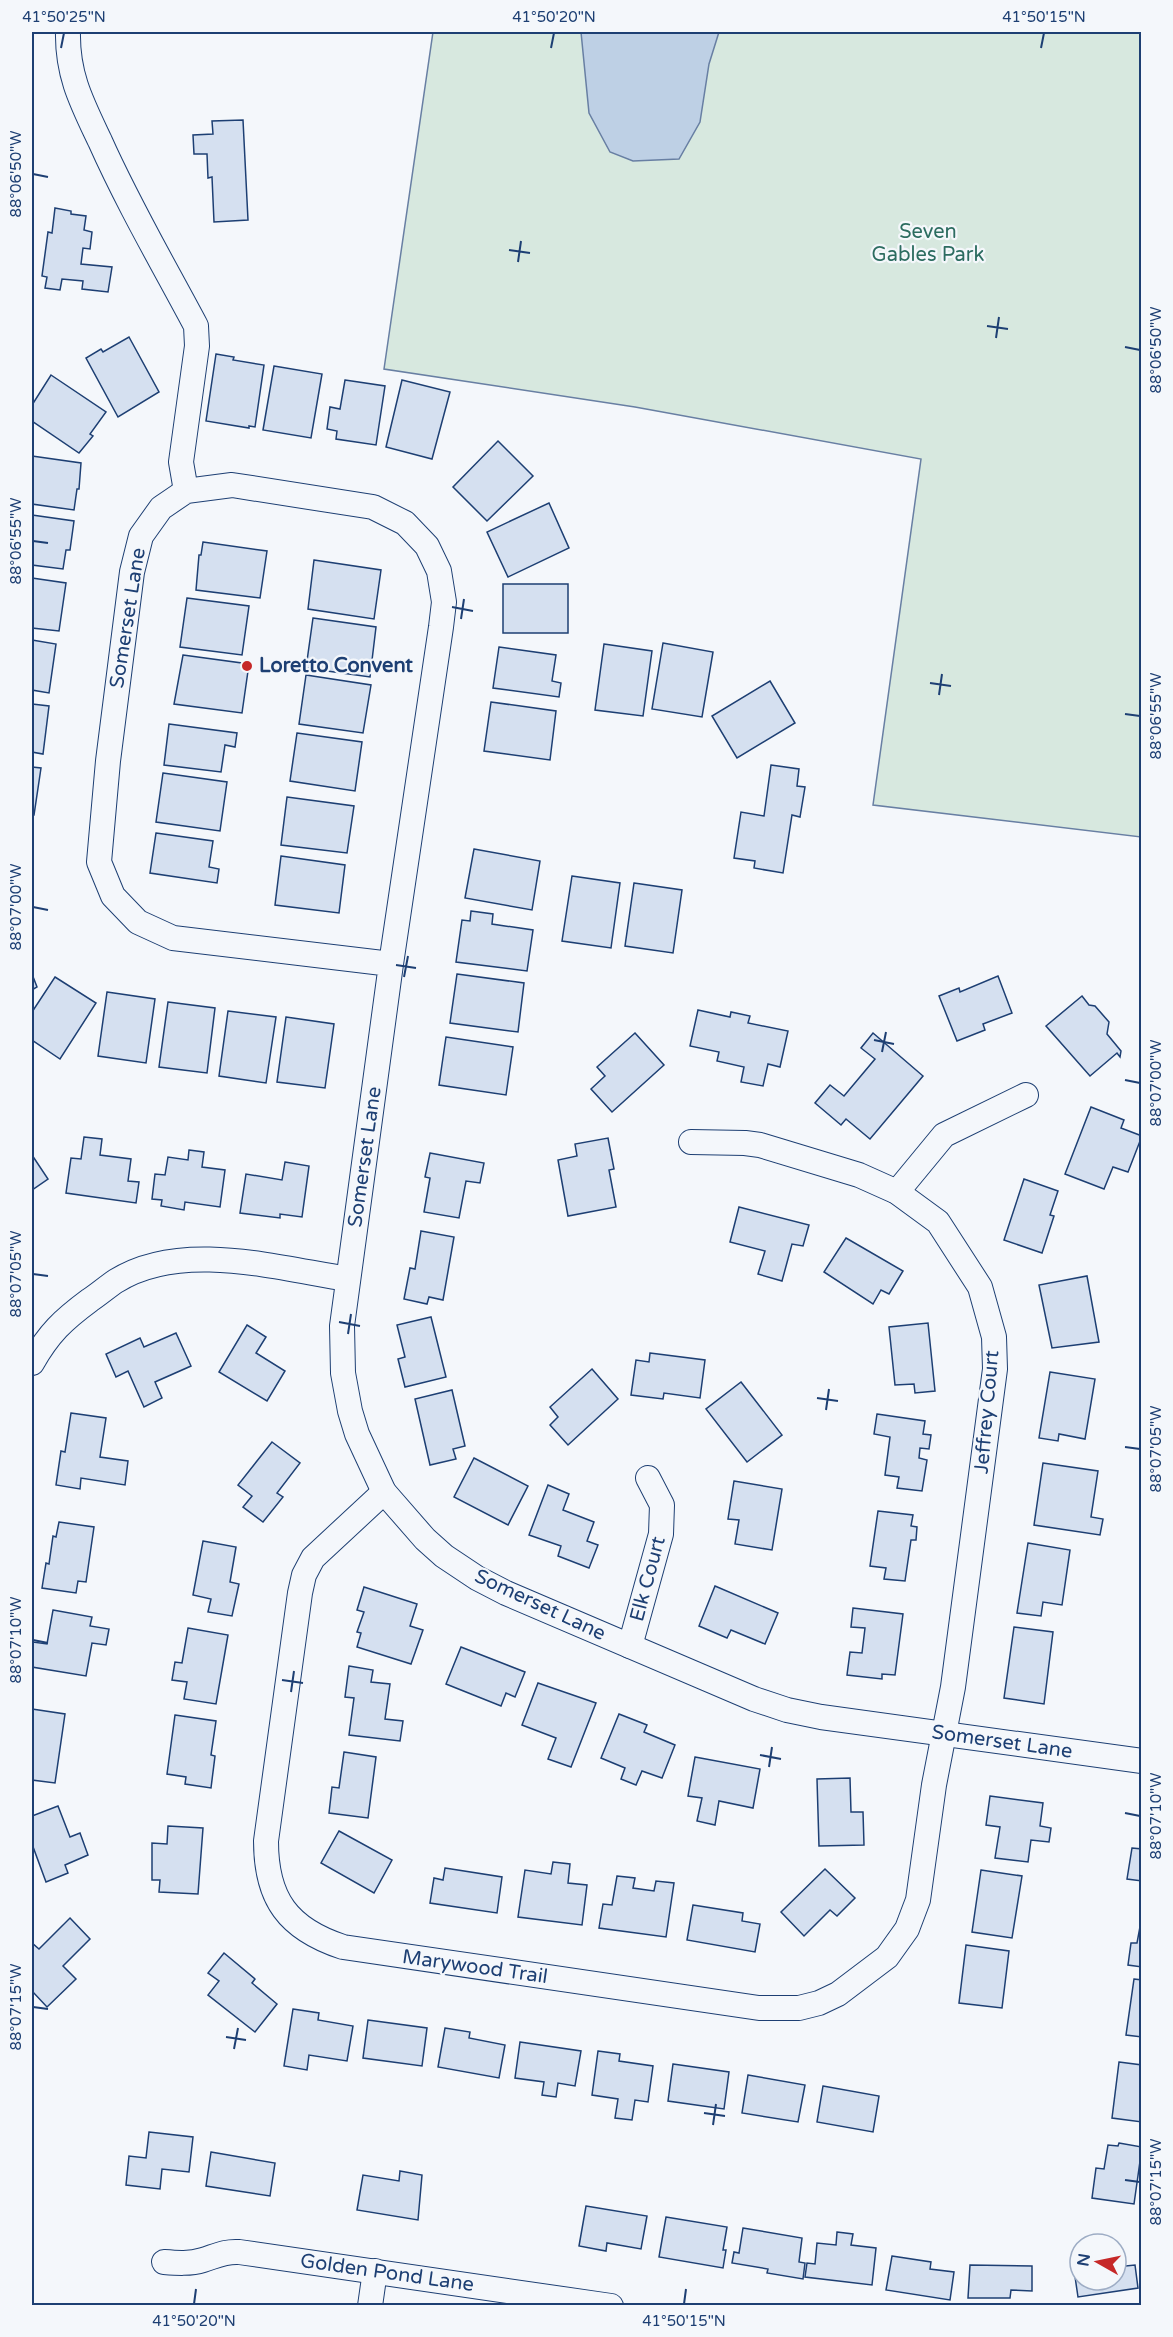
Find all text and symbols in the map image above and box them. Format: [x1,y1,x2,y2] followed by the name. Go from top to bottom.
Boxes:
[22,8,106,26] text: 41°50'25"N
[512,8,596,26] text: 41°50'20"N
[1002,8,1086,26] text: 41°50'15"N
[7,131,25,217] text: 88°06'50"W
[872,220,985,267] park label: Seven Gables Park
[1147,307,1165,393] text: 88°06'50"W
[7,498,25,584] text: 88°06'55"W
[105,546,151,690] street label: Somerset Lane
[259,654,413,678] place label: Loretto Convent
[240,659,254,673] marker: Loretto Convent
[1147,673,1165,759] text: 88°06'55"W
[7,864,25,950] text: 88°07'00"W
[1147,1040,1165,1126] text: 88°07'00"W
[343,1085,387,1229] street label: Somerset Lane
[7,1231,25,1317] text: 88°07'05"W
[970,1349,1004,1475] street label: Jeffrey Court
[1147,1406,1165,1492] text: 88°07'05"W
[625,1534,671,1624] street label: Elk Court
[471,1564,609,1646] street label: Somerset Lane
[7,1597,25,1683] text: 88°07'10"W
[930,1720,1074,1764] street label: Somerset Lane
[1147,1773,1165,1859] text: 88°07'10"W
[401,1945,549,1989] street label: Marywood Trail
[7,1964,25,2050] text: 88°07'15"W
[1147,2139,1165,2225] text: 88°07'15"W
[1068,2232,1128,2292] north arrow
[299,2249,475,2297] street label: Golden Pond Lane
[1073,2252,1095,2268] text: N
[152,2312,236,2330] text: 41°50'20"N
[642,2312,726,2330] text: 41°50'15"N

